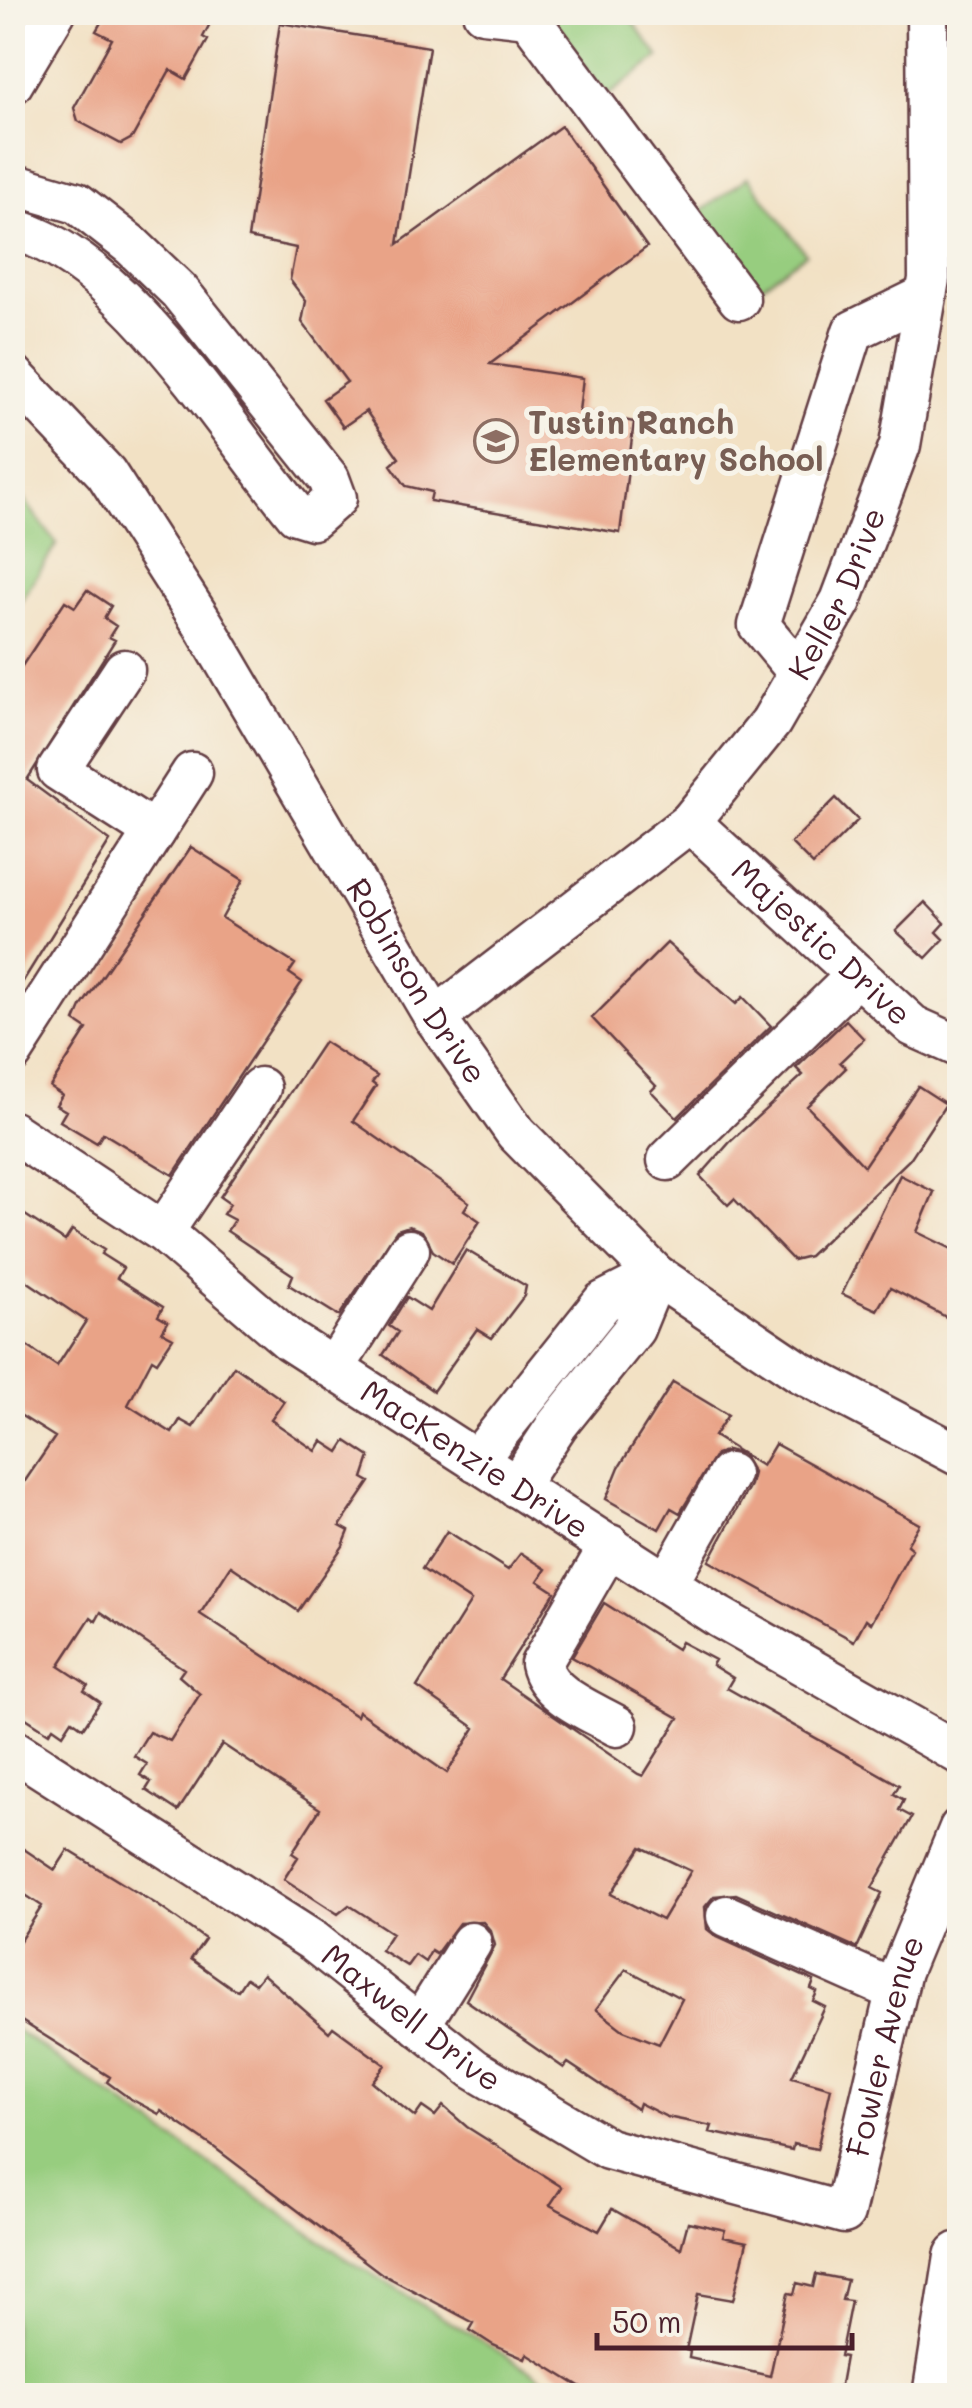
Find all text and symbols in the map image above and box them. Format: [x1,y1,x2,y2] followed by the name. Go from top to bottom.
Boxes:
[528,400,824,480] place label: Tustin Ranch Elementary School
[473,418,519,464] school or university icon: Tustin Ranch Elementary School
[777,501,893,687] street label: Keller Drive
[724,848,921,1034] street label: Majestic Drive
[338,870,498,1091] street label: Robinson Drive
[354,1369,598,1547] street label: MacKenzie Drive
[835,1929,932,2161] street label: Fowler Avenue
[314,1933,510,2100] street label: Maxwell Drive
[597,2288,852,2350] scale bar
[612,2301,682,2341] text: 50 m

